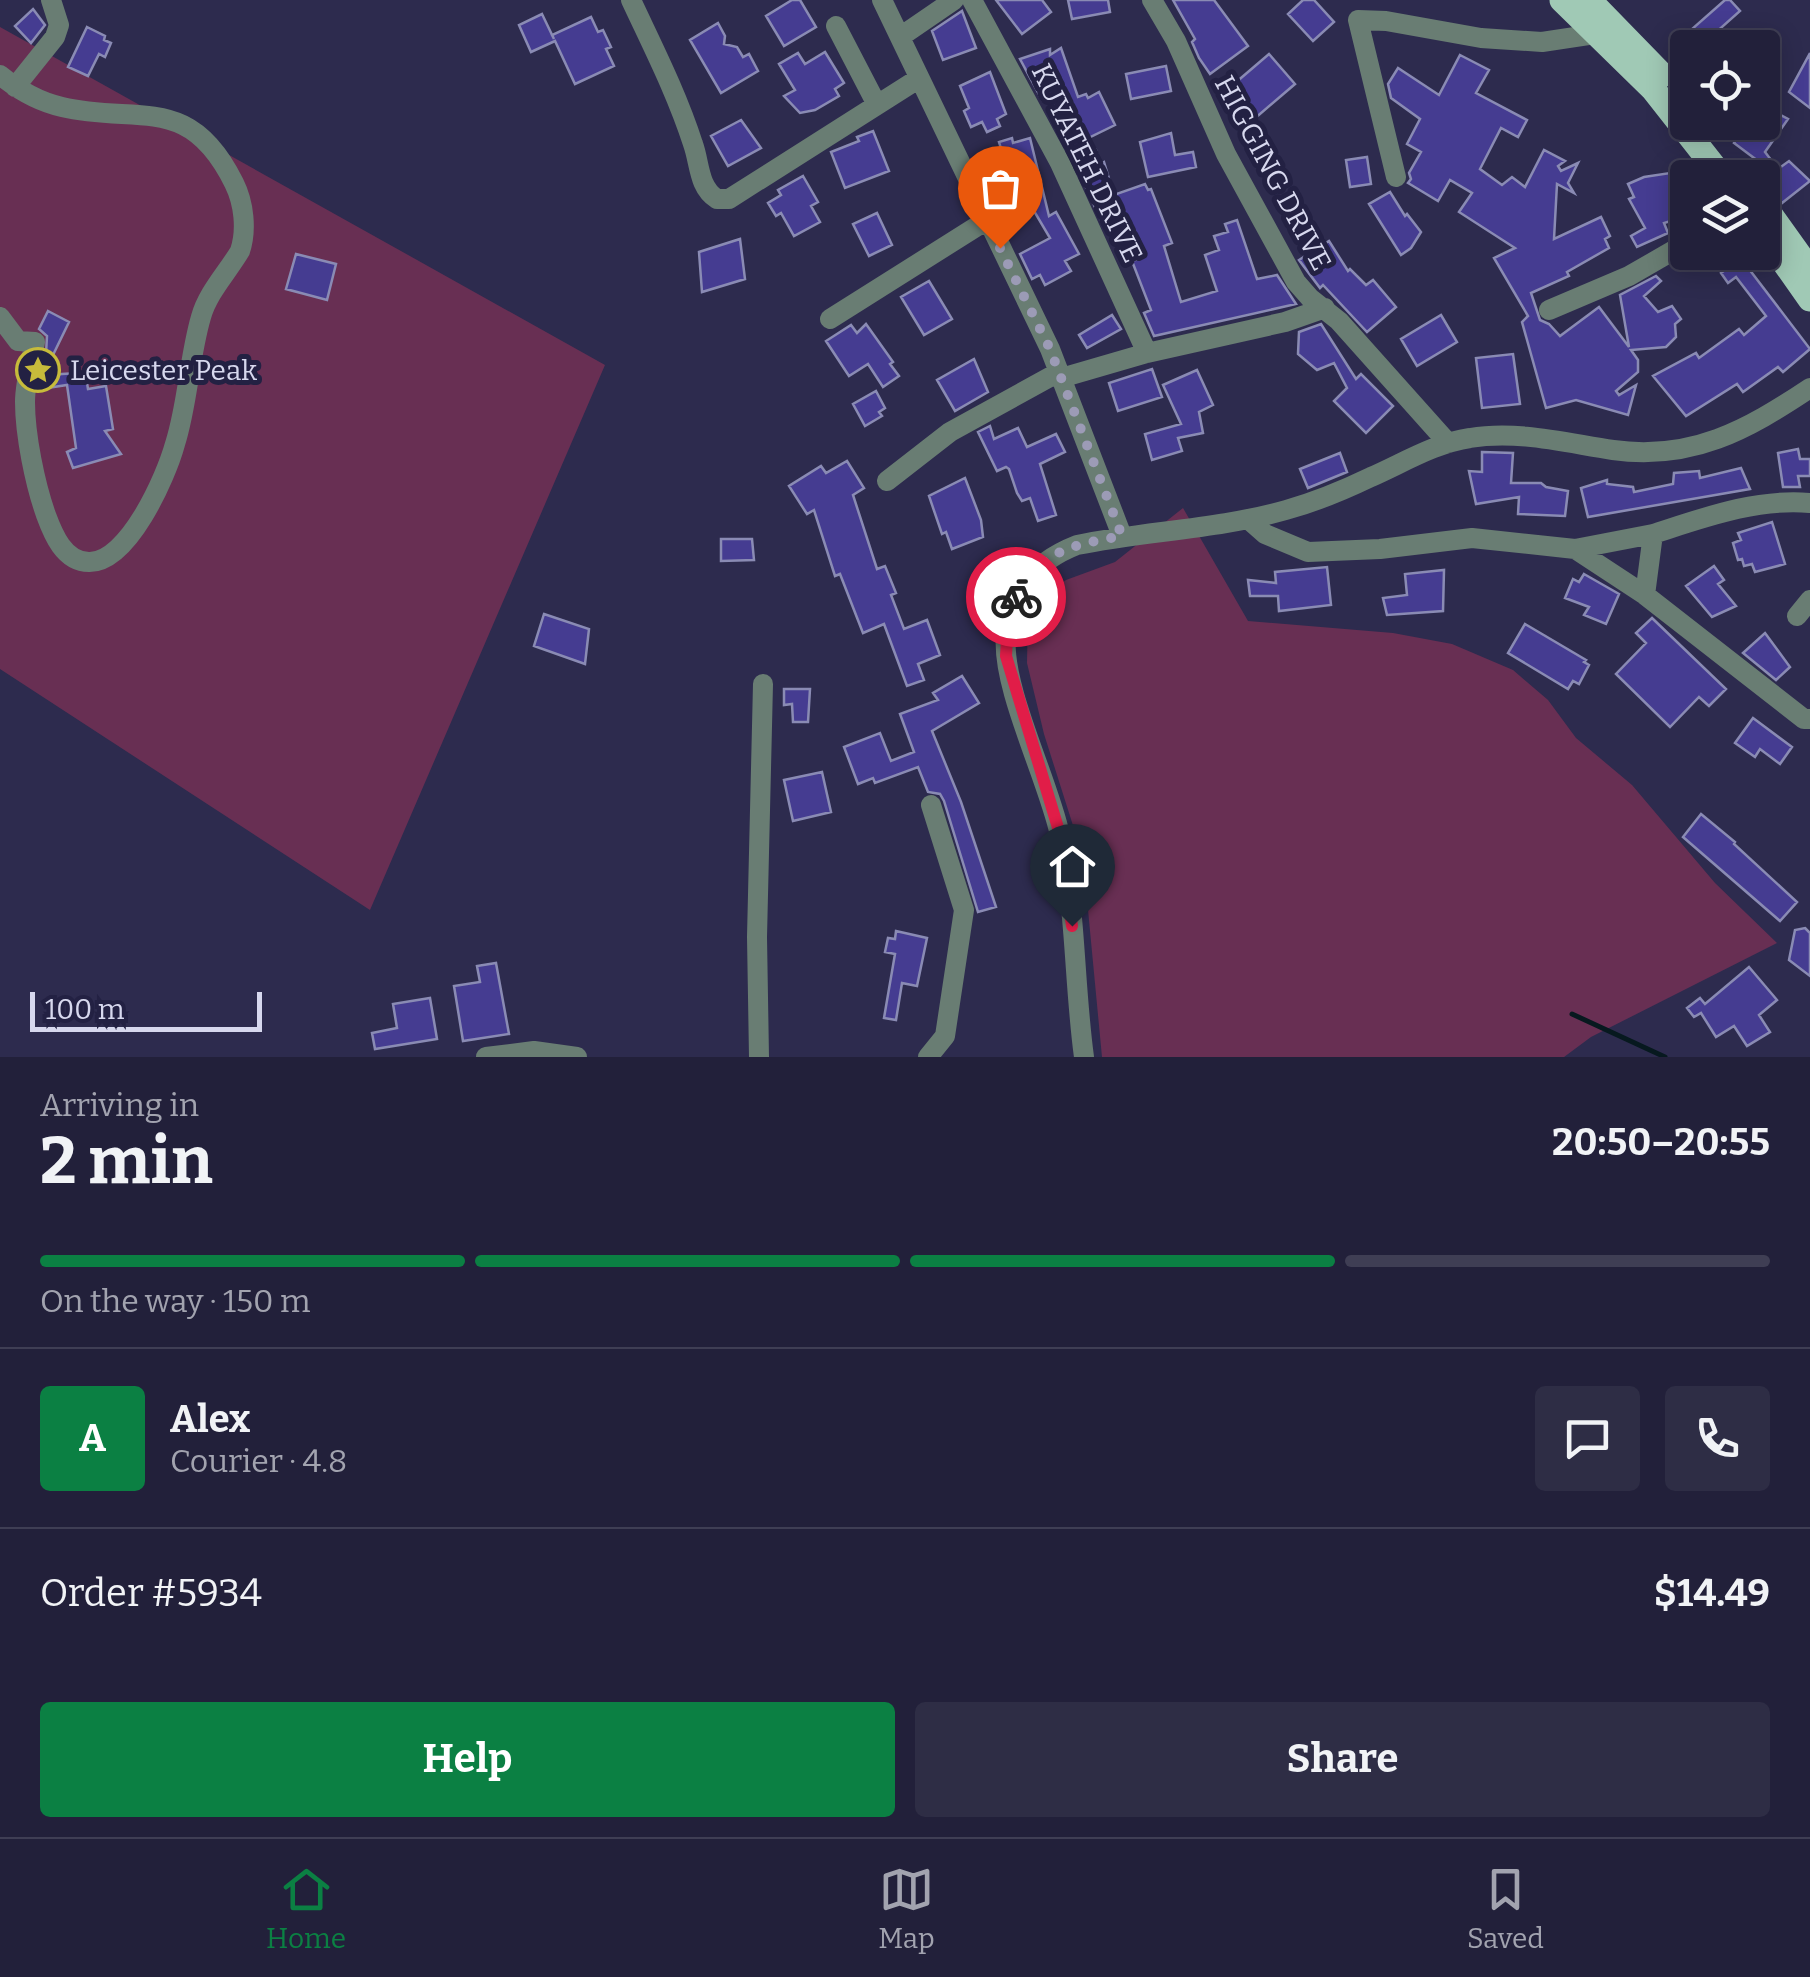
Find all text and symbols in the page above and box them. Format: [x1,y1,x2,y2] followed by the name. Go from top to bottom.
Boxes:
[1670,30,1780,270] map controls
[1670,30,1780,140] button: locate
[1025,58,1149,268] street label: KUYATEH DRIVE
[1208,70,1338,276] street label: HIGGING DRIVE
[958,146,1043,249] pin
[1670,160,1780,270] button: layers
[973,161,1028,216] icon: bag
[15,347,61,393] place icon: Leicester Peak
[70,354,257,387] place label: Leicester Peak
[966,547,1066,647] courier
[989,570,1044,625] icon: bike
[1030,824,1115,927] pin
[1045,839,1100,894] icon: home
[30,987,262,1032] scale bar
[45,993,125,1026] text: 100 m
[40,1086,199,1124] text: Arriving in
[1552,1119,1770,1165] text: 20:50–20:55
[40,1122,213,1200] text: 2 min
[40,1282,311,1320] text: On the way · 150 m
[1535,1386,1640,1491] button: chat
[1665,1386,1770,1491] button: phone
[170,1396,250,1442] text: Alex
[79,1415,106,1461] text: A
[170,1442,347,1480] text: Courier · 4.8
[40,1570,262,1616] text: Order #5934
[1654,1570,1770,1616] text: $14.49
[40,1702,895,1817] button: Help
[915,1702,1770,1817] button: Share
[266,1862,346,1955] tab: Home
[878,1862,935,1955] tab: Map
[1467,1862,1544,1955] tab: Saved

